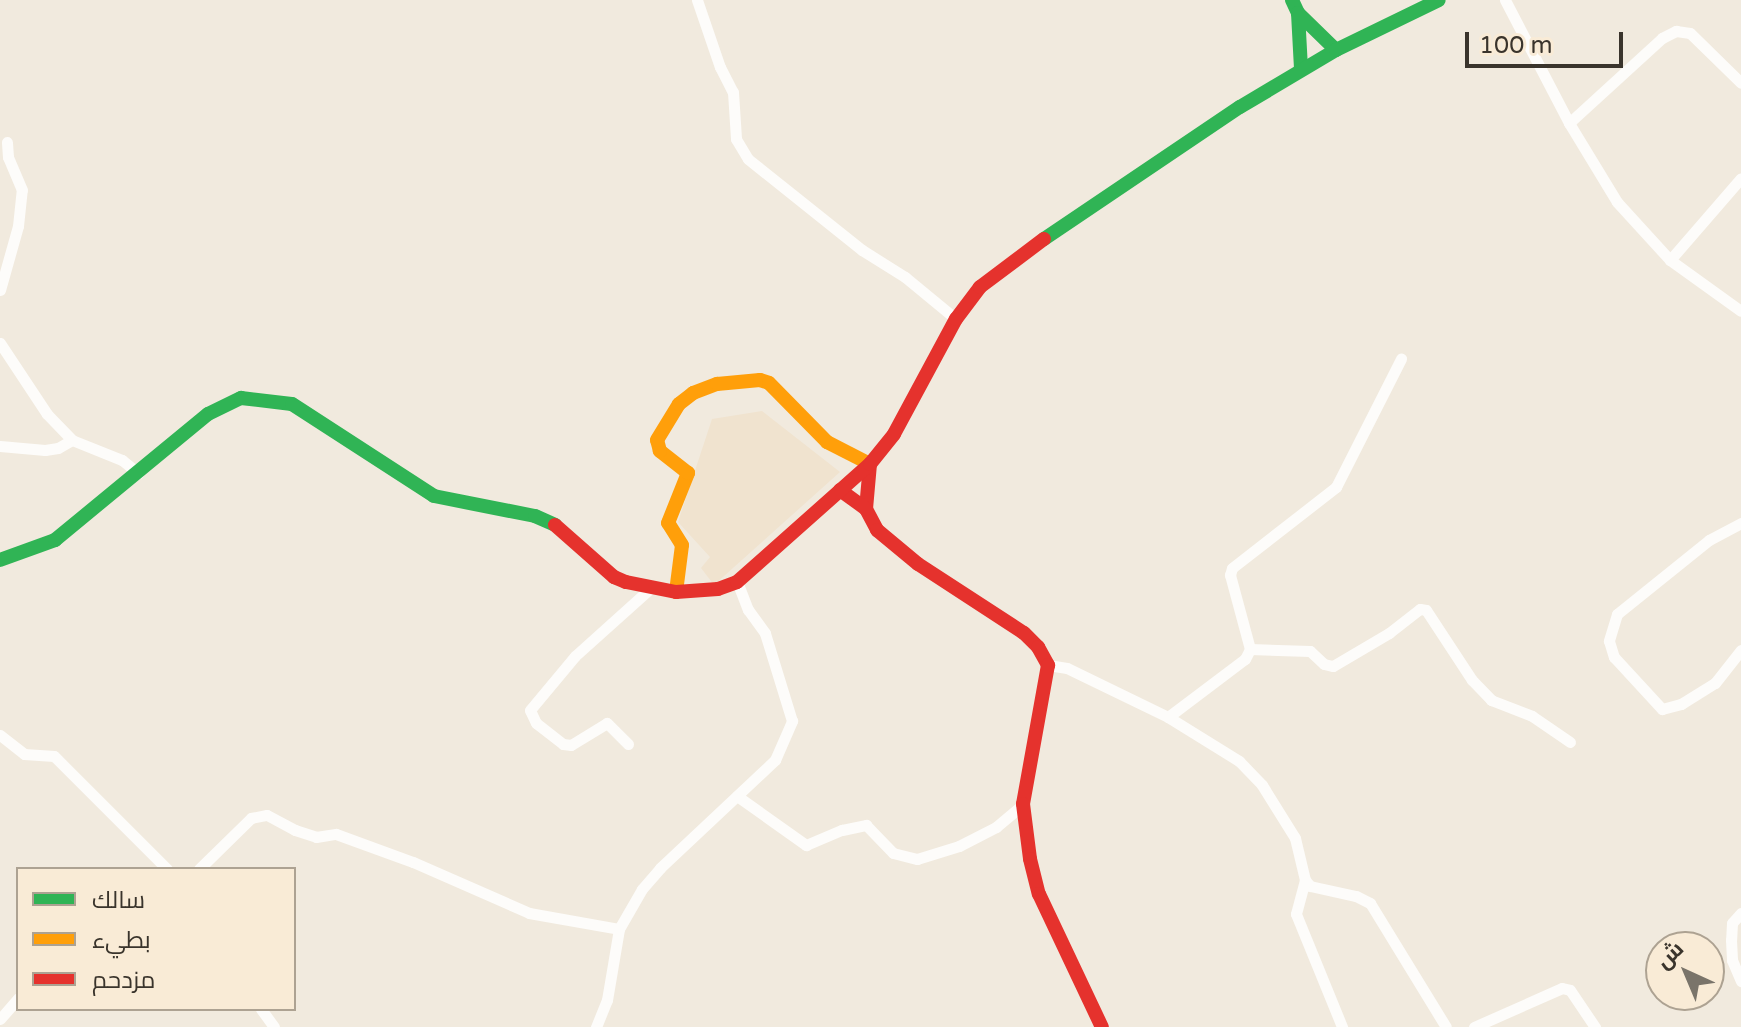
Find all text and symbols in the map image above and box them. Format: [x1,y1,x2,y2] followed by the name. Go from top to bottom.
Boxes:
[1469,16,1627,66] scale bar
[1479,31,1553,60] text: 100 m
[16,867,296,1011] legend
[92,886,145,915] text: سالك
[92,926,151,955] text: بطيء
[1645,931,1725,1011] north arrow
[1651,936,1689,974] text: ش
[92,966,155,995] text: مزدحم

